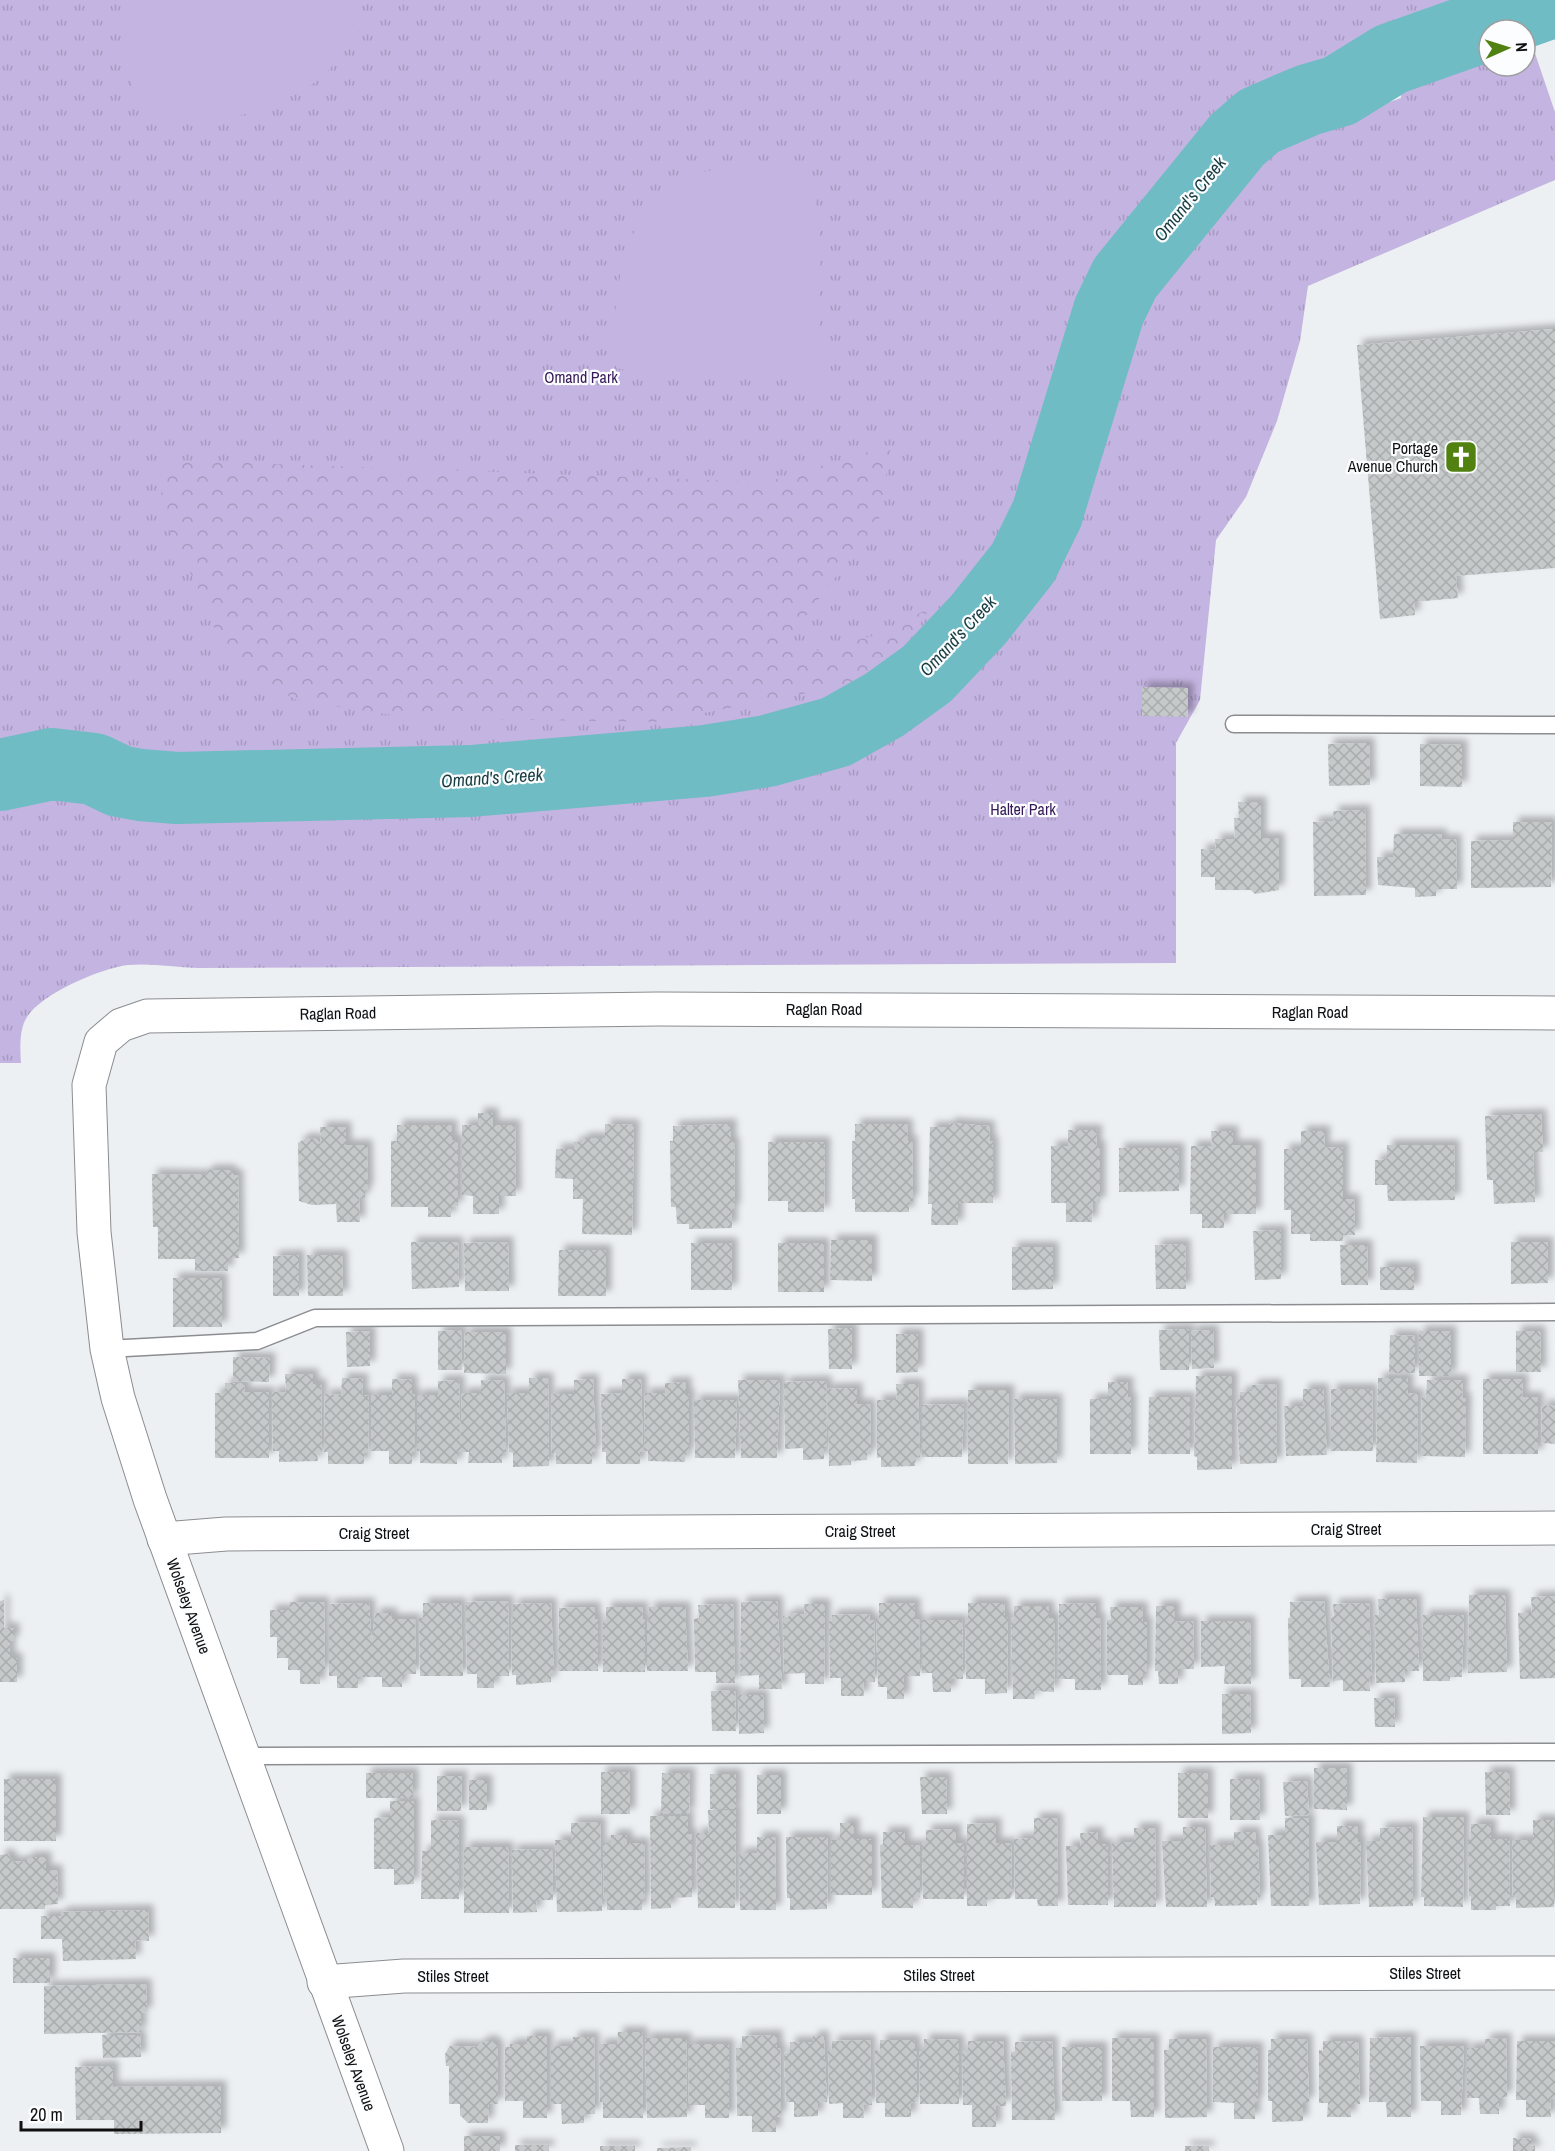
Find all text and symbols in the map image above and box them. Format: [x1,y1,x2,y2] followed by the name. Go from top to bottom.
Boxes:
[1477,18,1537,78] north arrow
[1511,42,1533,53] text: N
[1148,151,1232,246] water label: Omand's Creek
[544,366,618,388] park label: Omand Park
[1347,437,1438,477] place label: Portage Avenue Church
[1443,439,1479,475] church icon: Portage Avenue Church
[914,589,1002,682] water label: Omand's Creek
[440,761,544,794] water label: Omand's Creek
[990,798,1056,820] park label: Halter Park
[786,998,862,1020] street label: Raglan Road
[300,1001,376,1025] street label: Raglan Road
[1272,1001,1348,1023] street label: Raglan Road
[1311,1518,1382,1540] street label: Craig Street
[825,1520,896,1542] street label: Craig Street
[339,1522,410,1544] street label: Craig Street
[162,1555,216,1657] street label: Wolseley Avenue
[1389,1962,1461,1984] street label: Stiles Street
[903,1964,975,1986] street label: Stiles Street
[417,1965,489,1987] street label: Stiles Street
[327,2012,381,2114] street label: Wolseley Avenue
[21,2094,141,2132] scale bar
[30,2102,63,2127] text: 20 m

